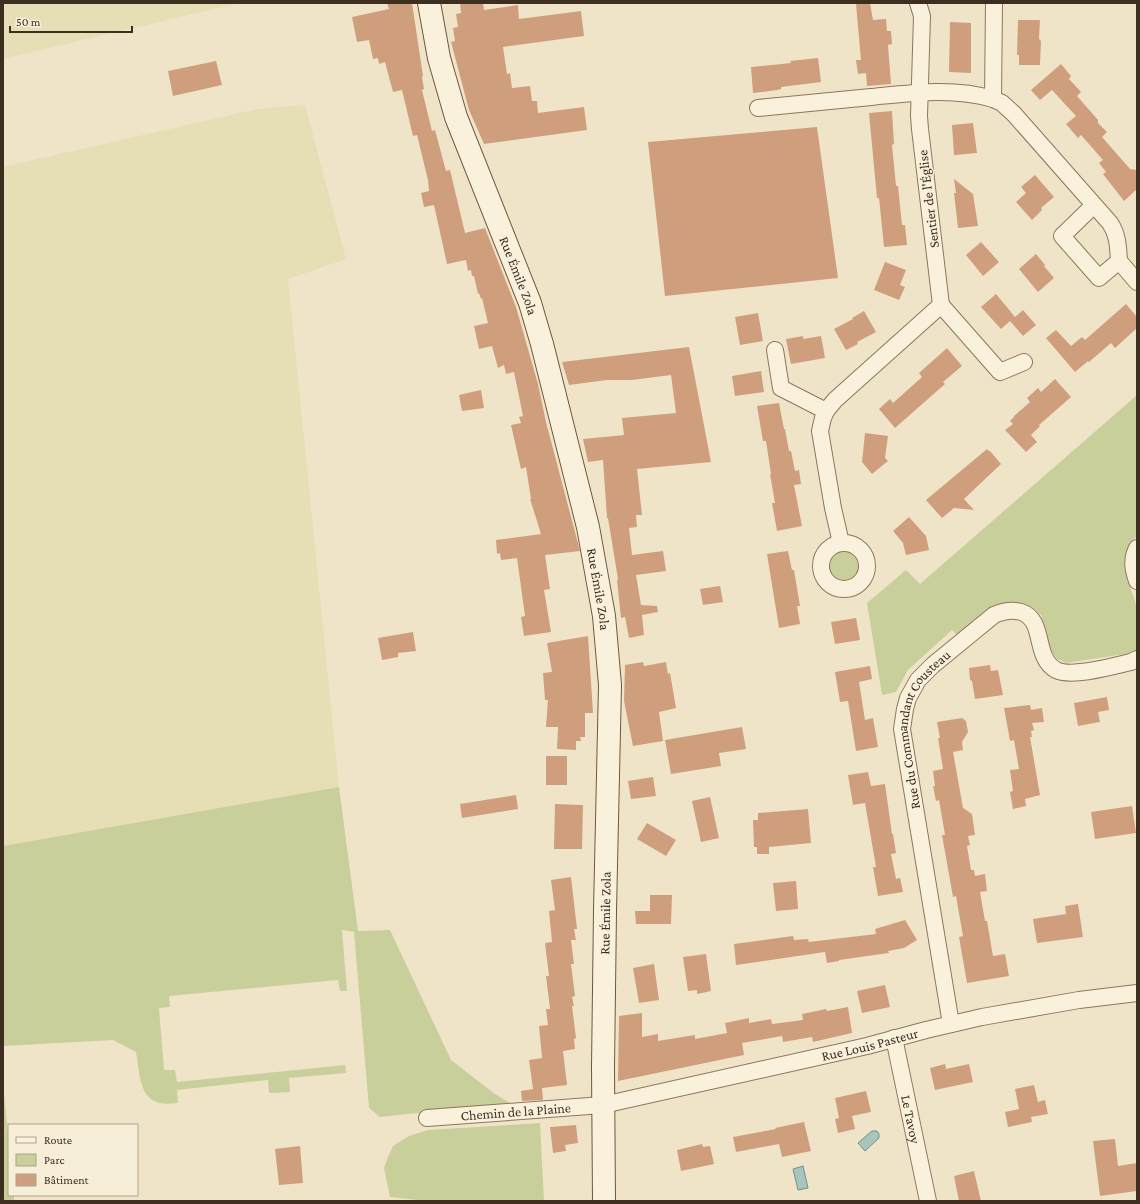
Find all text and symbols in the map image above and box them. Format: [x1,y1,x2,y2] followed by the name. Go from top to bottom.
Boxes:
[10,8,132,34] scale bar
[16,15,41,29] text: 50 m
[914,149,942,249] street label: Sentier de l'Église
[496,234,541,317] street label: Rue Émile Zola
[584,547,613,631] street label: Rue Émile Zola
[894,646,954,810] street label: Rue du Commandant Cousteau
[596,871,614,955] street label: Rue Émile Zola
[820,1025,920,1064] street label: Rue Louis Pasteur
[898,1094,924,1145] street label: Le Tavoy
[460,1099,571,1123] street label: Chemin de la Plaine
[8,1124,138,1196] legend
[44,1133,72,1147] text: Route
[44,1153,64,1167] text: Parc
[44,1173,90,1187] text: Bâtiment

